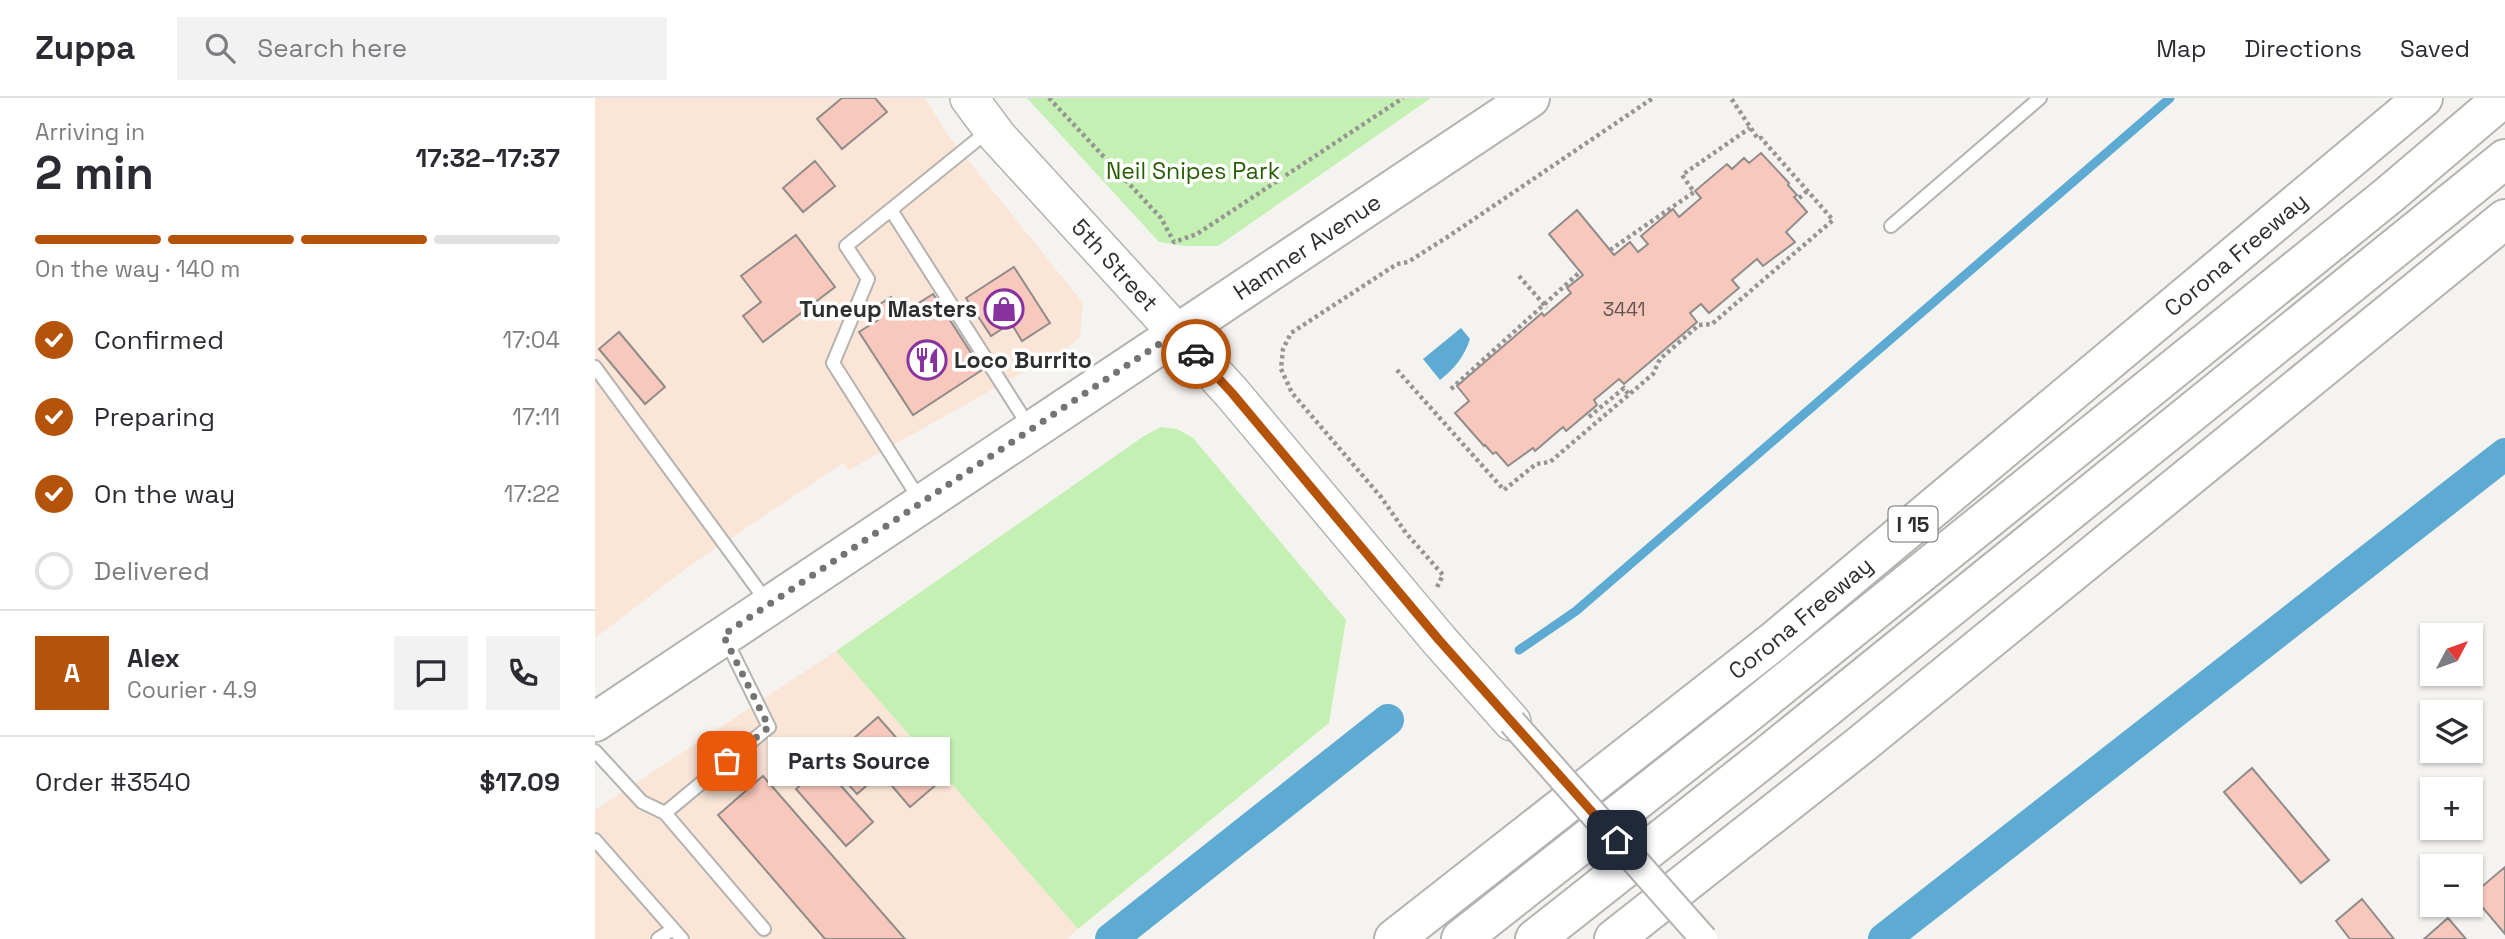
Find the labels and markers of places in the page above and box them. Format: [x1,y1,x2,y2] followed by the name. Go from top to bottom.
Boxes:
[983,288,1025,330] shop icon: Tuneup Masters
[799,294,977,324] place label: Tuneup Masters
[906,339,948,381] restaurant icon: Loco Burrito
[954,345,1092,375] place label: Loco Burrito
[697,731,757,791] pin
[769,736,951,786] callout: Parts Source
[1587,810,1647,870] pin

